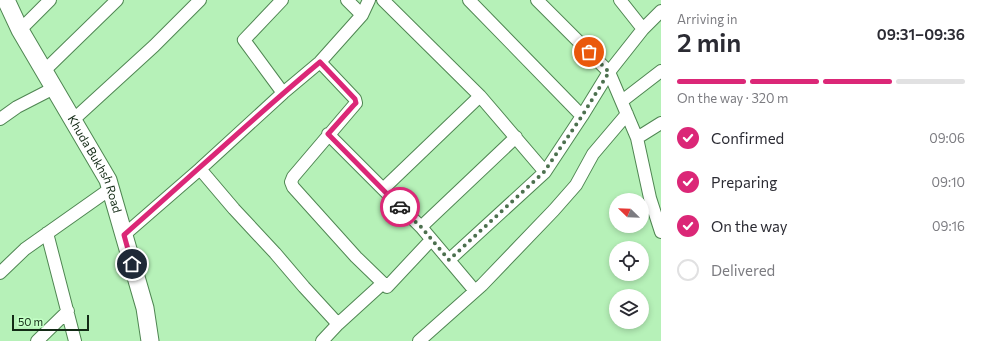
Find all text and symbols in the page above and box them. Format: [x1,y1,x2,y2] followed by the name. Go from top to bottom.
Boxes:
[677,11,737,27] text: Arriving in
[877,25,965,43] text: 09:31–09:36
[677,26,741,57] text: 2 min
[572,35,606,69] pin
[578,41,600,63] icon: bag
[677,90,788,106] text: On the way · 320 m
[65,112,125,214] street label: Khuda Bukhsh Road
[677,127,699,149] icon: check
[711,129,784,147] text: Confirmed
[929,130,965,146] text: 09:06
[677,171,699,193] icon: check
[711,173,777,191] text: Preparing
[932,174,965,190] text: 09:10
[380,187,420,227] courier
[609,193,649,233] north arrow
[609,193,649,329] map controls
[389,196,411,218] icon: car
[677,215,699,237] icon: check
[711,217,788,235] text: On the way
[932,218,965,234] text: 09:16
[609,241,649,281] button: locate
[115,247,149,281] pin
[121,253,143,275] icon: home
[711,261,775,279] text: Delivered
[609,289,649,329] button: layers
[12,313,89,332] scale bar
[18,315,43,328] text: 50 m

